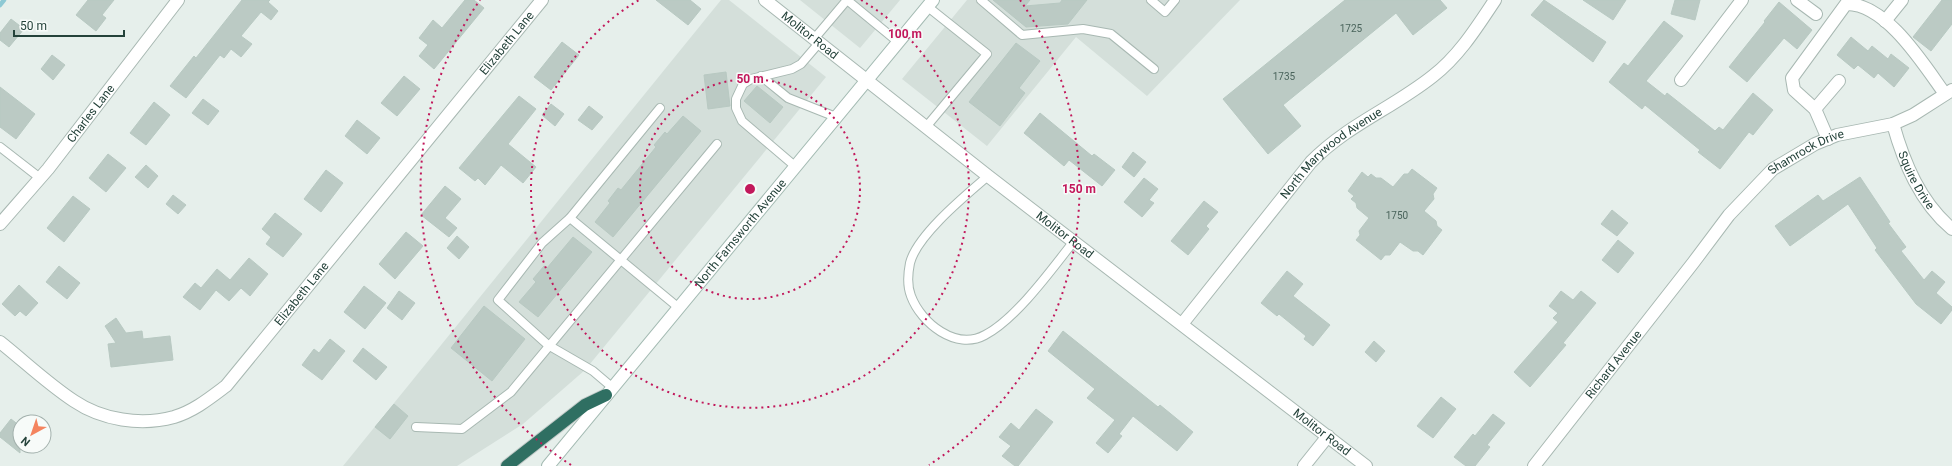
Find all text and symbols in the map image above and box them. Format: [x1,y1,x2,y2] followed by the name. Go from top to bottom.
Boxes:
[477,9,537,78] street label: Elizabeth Lane
[779,9,841,62] street label: Molitor Road
[14,12,124,38] scale bar
[20,19,47,33] text: 50 m
[1340,23,1363,34] house number: 1725
[888,27,922,41] text: 100 m
[1273,71,1296,82] house number: 1735
[736,72,764,86] text: 50 m
[64,82,117,145] street label: Charles Lane
[1277,105,1385,202] street label: North Marywood Avenue
[1765,127,1845,177] street label: Shamrock Drive
[1895,149,1937,212] street label: Squire Drive
[692,176,789,290] street label: North Farnsworth Avenue
[743,182,757,196] centre of rings
[1062,182,1096,196] text: 150 m
[1033,209,1096,261] street label: Molitor Road
[1386,210,1409,221] house number: 1750
[271,259,332,328] street label: Elizabeth Lane
[1583,328,1645,401] street label: Richard Avenue
[1291,406,1353,459] street label: Molitor Road
[12,414,52,454] north arrow
[19,434,33,449] text: N

